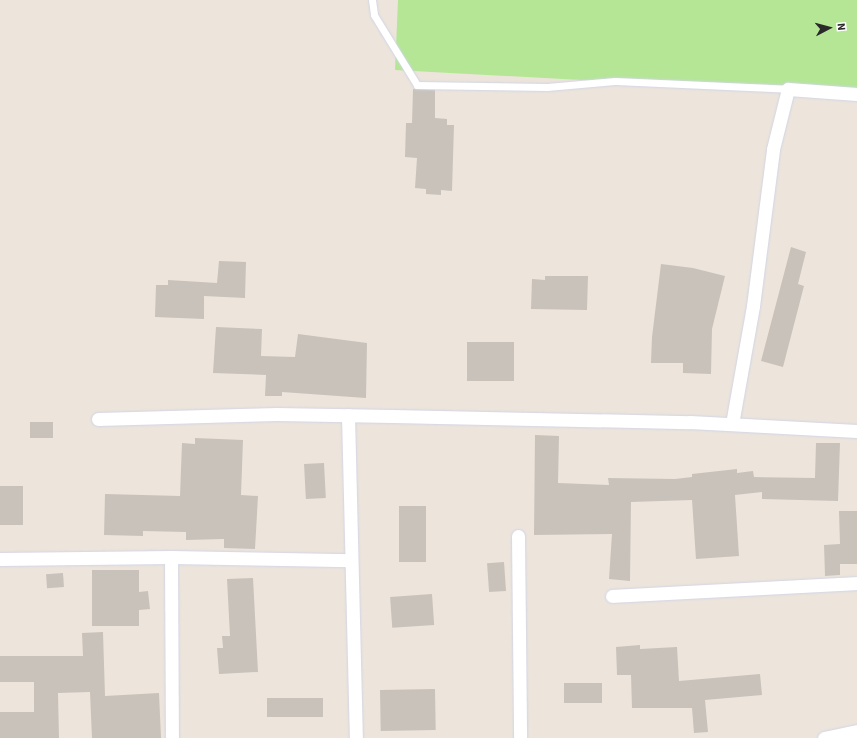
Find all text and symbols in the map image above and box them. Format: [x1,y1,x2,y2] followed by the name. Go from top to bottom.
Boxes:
[809,8,849,48] north arrow
[834,22,849,31] text: N

